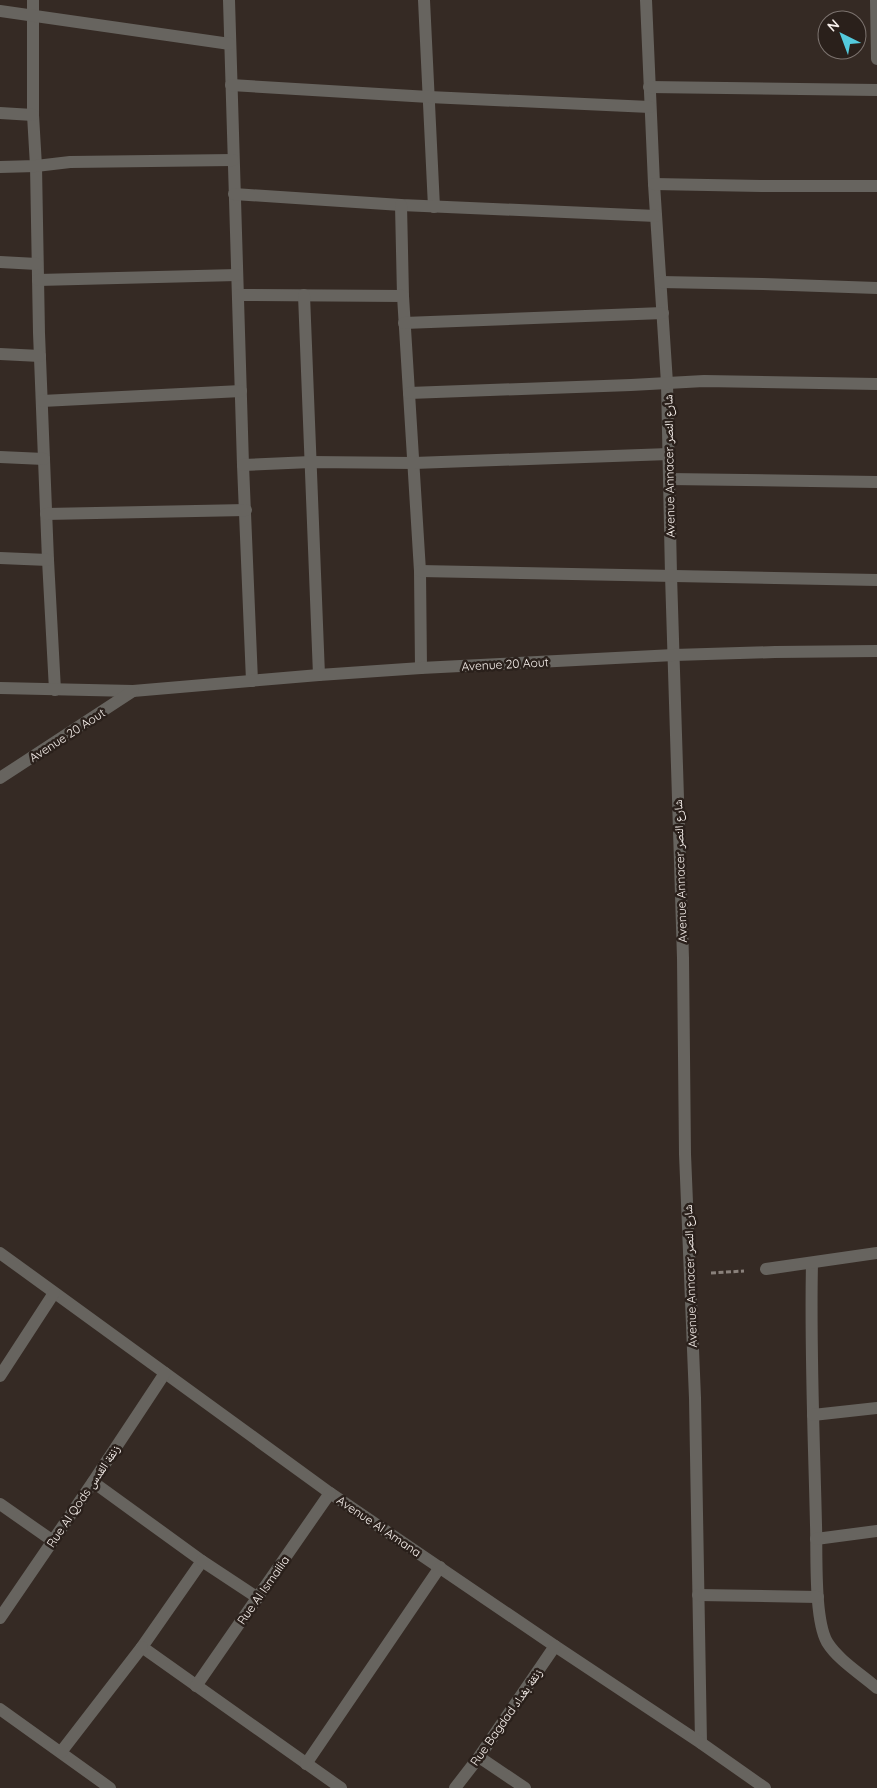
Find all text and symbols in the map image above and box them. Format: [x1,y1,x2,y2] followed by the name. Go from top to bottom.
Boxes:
[817,10,867,60] north arrow
[823,15,843,35] text: N
[660,394,679,538] street label: Avenue Annacer شارع النصر
[461,654,549,674] street label: Avenue 20 Aout
[26,705,108,765] street label: Avenue 20 Aout
[670,799,691,943] street label: Avenue Annacer شارع النصر
[680,1204,701,1348] street label: Avenue Annacer شارع النصر
[43,1442,123,1550] street label: Rue Al Qods زنقة القدس
[334,1492,424,1560] street label: Avenue Al Amana
[234,1553,292,1627] street label: Rue Al Ismailia
[467,1665,546,1769] street label: Rue Bagdad زنقة بغداد

